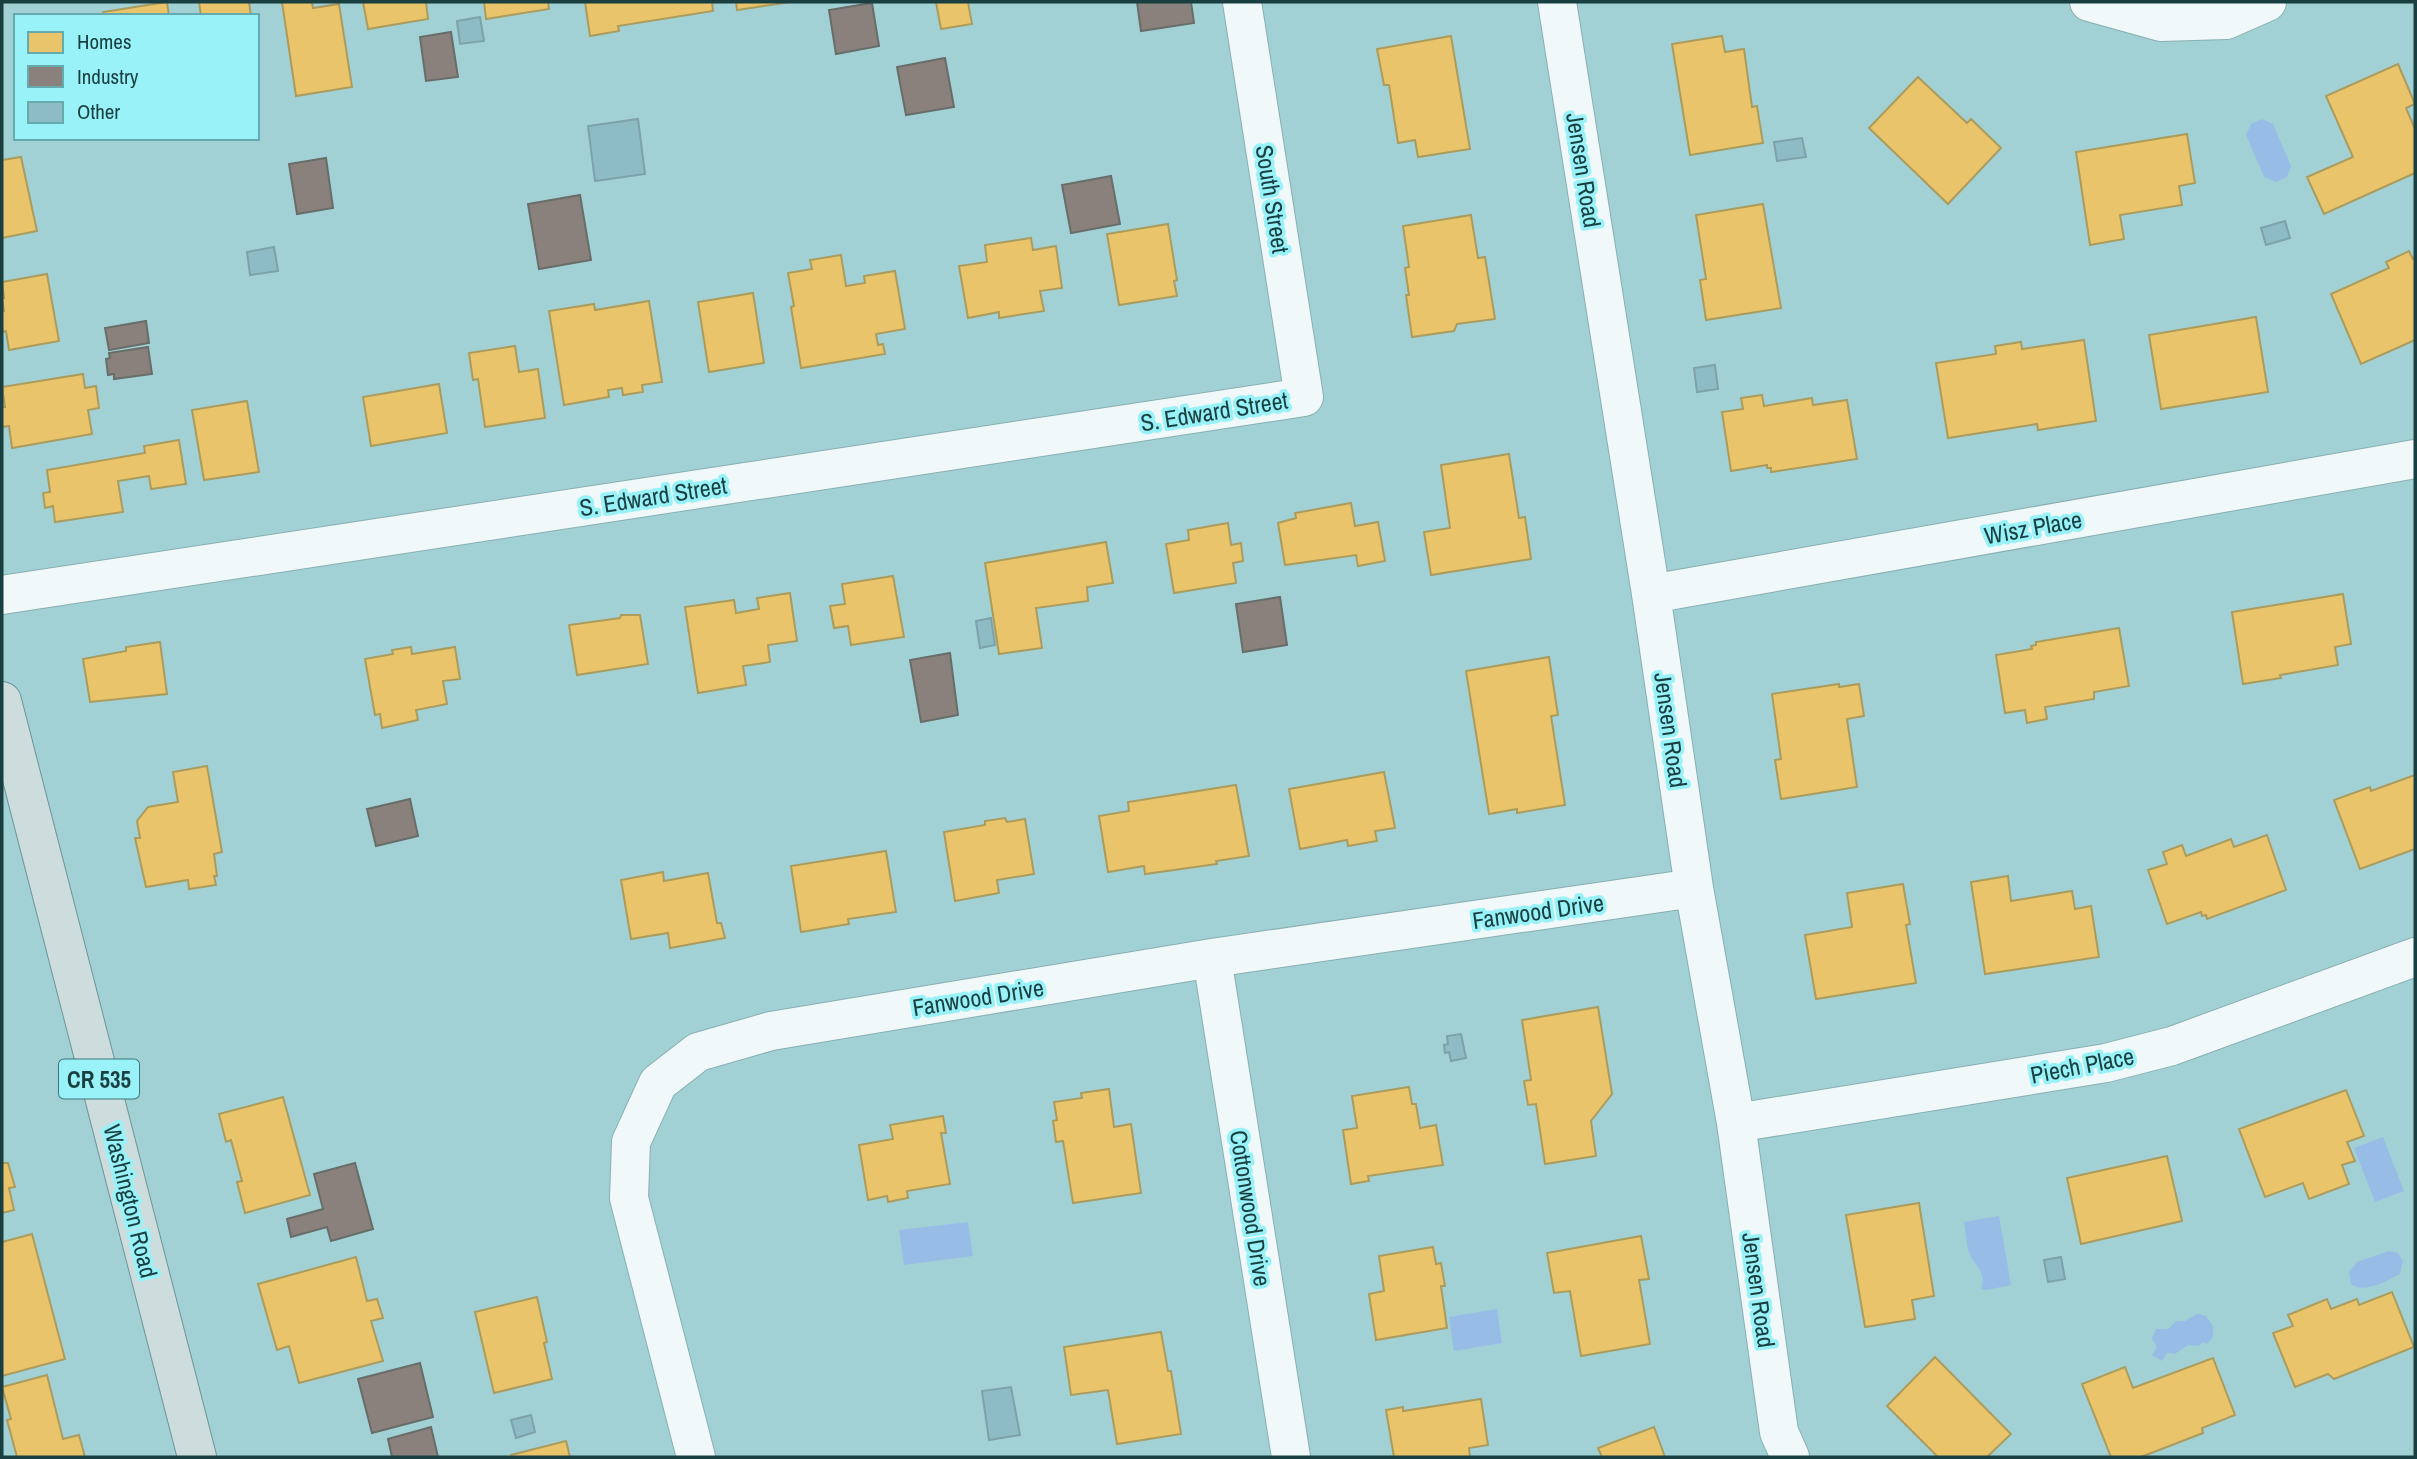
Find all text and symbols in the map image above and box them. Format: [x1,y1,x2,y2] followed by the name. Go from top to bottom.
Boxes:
[14,14,259,140] legend
[77,27,132,56] text: Homes
[77,62,139,91] text: Industry
[77,97,120,126] text: Other
[1559,110,1609,230] street label: Jensen Road
[1249,142,1297,256] street label: South Street
[1138,383,1290,438] street label: S. Edward Street
[577,468,729,523] street label: S. Edward Street
[1982,503,2084,551] street label: Wisz Place
[1647,670,1695,790] street label: Jensen Road
[1470,886,1606,936] street label: Fanwood Drive
[910,971,1046,1023] street label: Fanwood Drive
[2027,1039,2137,1091] street label: Piech Place
[59,1060,139,1098] road number: CR 535
[97,1121,165,1281] street label: Washington Road
[1223,1128,1279,1288] street label: Cottonwood Drive
[1735,1230,1783,1350] street label: Jensen Road

